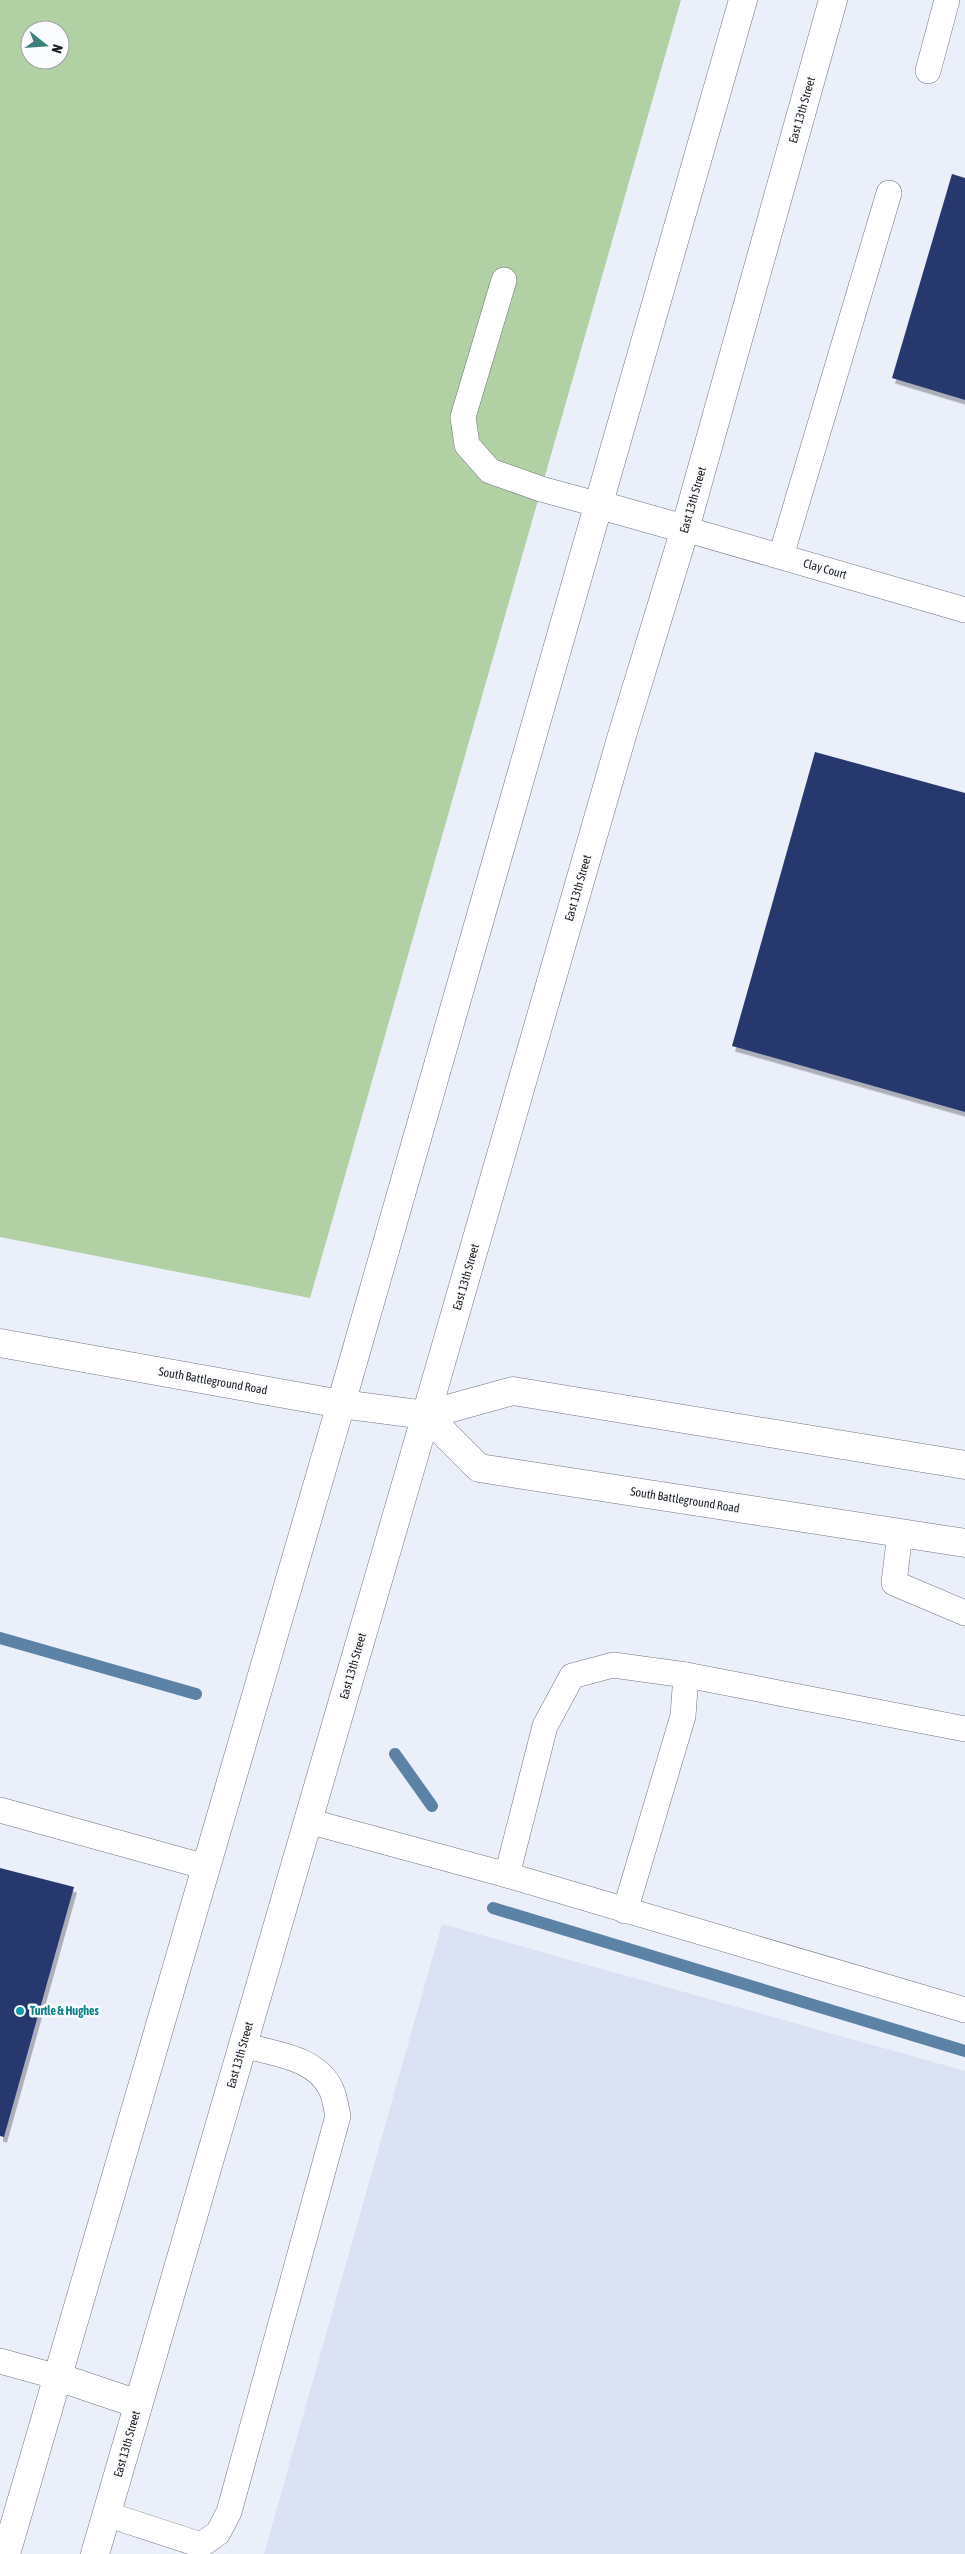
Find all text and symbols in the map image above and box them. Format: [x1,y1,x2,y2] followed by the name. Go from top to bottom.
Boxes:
[20,20,70,70] north arrow
[49,43,66,55] text: N
[786,75,818,145] street label: East 13th Street
[677,465,709,535] street label: East 13th Street
[802,556,849,582] street label: Clay Court
[562,853,594,923] street label: East 13th Street
[450,1242,482,1312] street label: East 13th Street
[157,1365,269,1397] street label: South Battleground Road
[629,1484,741,1516] street label: South Battleground Road
[337,1631,369,1701] street label: East 13th Street
[30,2004,100,2018] place label: Turtle & Hughes
[14,2005,26,2017] marker: Turtle & Hughes
[224,2020,256,2090] street label: East 13th Street
[111,2409,143,2479] street label: East 13th Street

